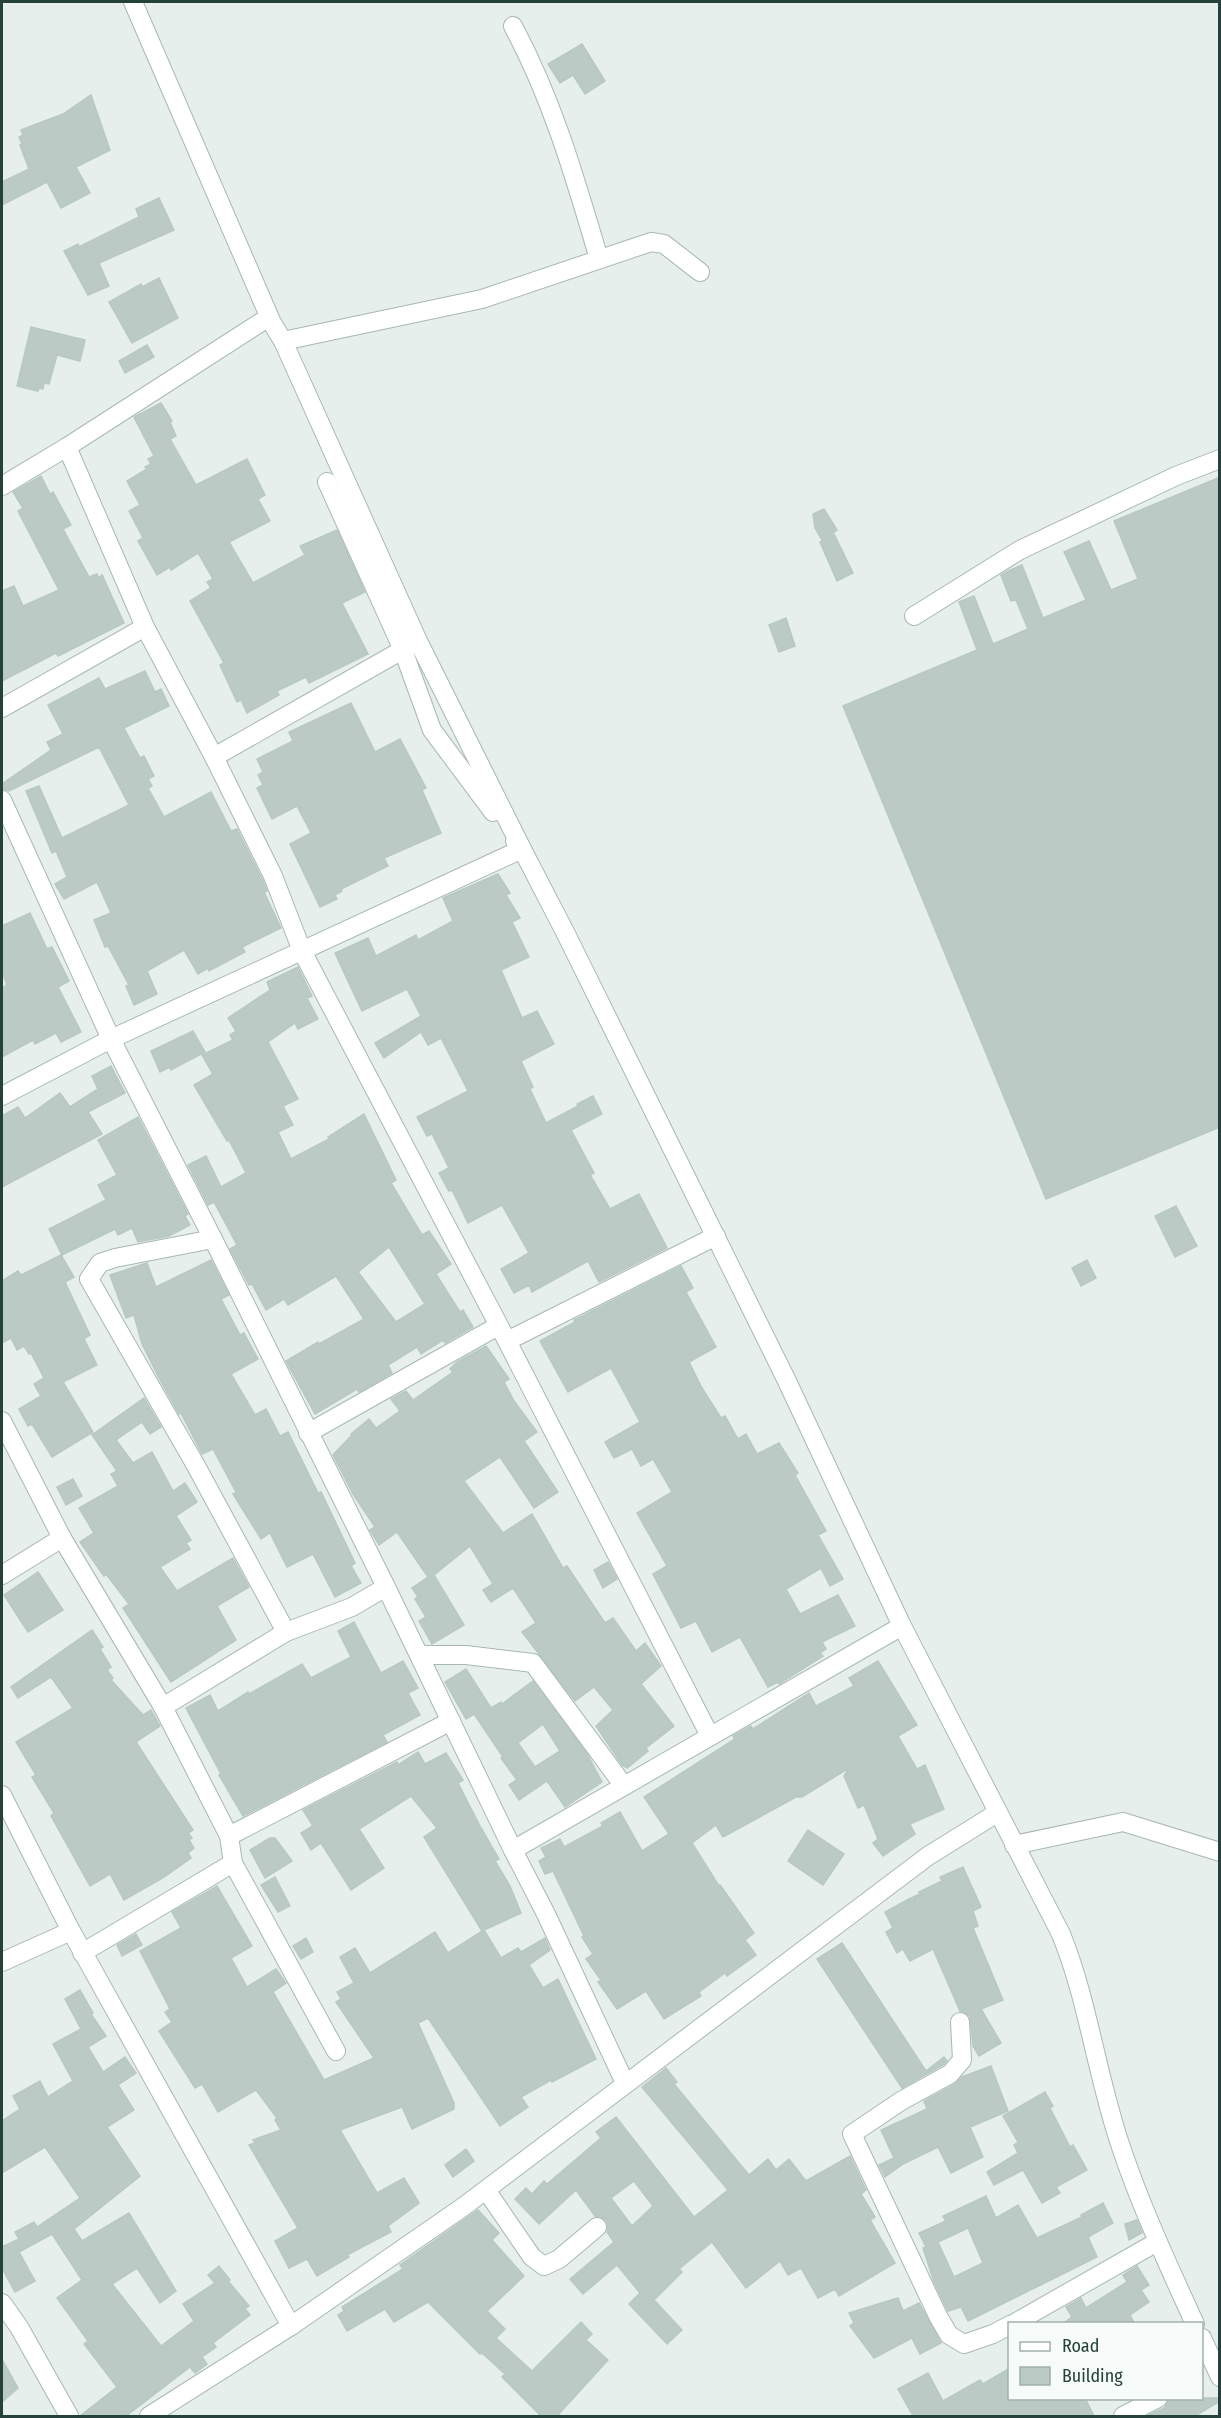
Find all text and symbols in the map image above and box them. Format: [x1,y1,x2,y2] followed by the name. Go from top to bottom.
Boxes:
[1008,2322,1203,2400] legend
[1062,2335,1099,2357] text: Road
[1062,2365,1123,2387] text: Building

